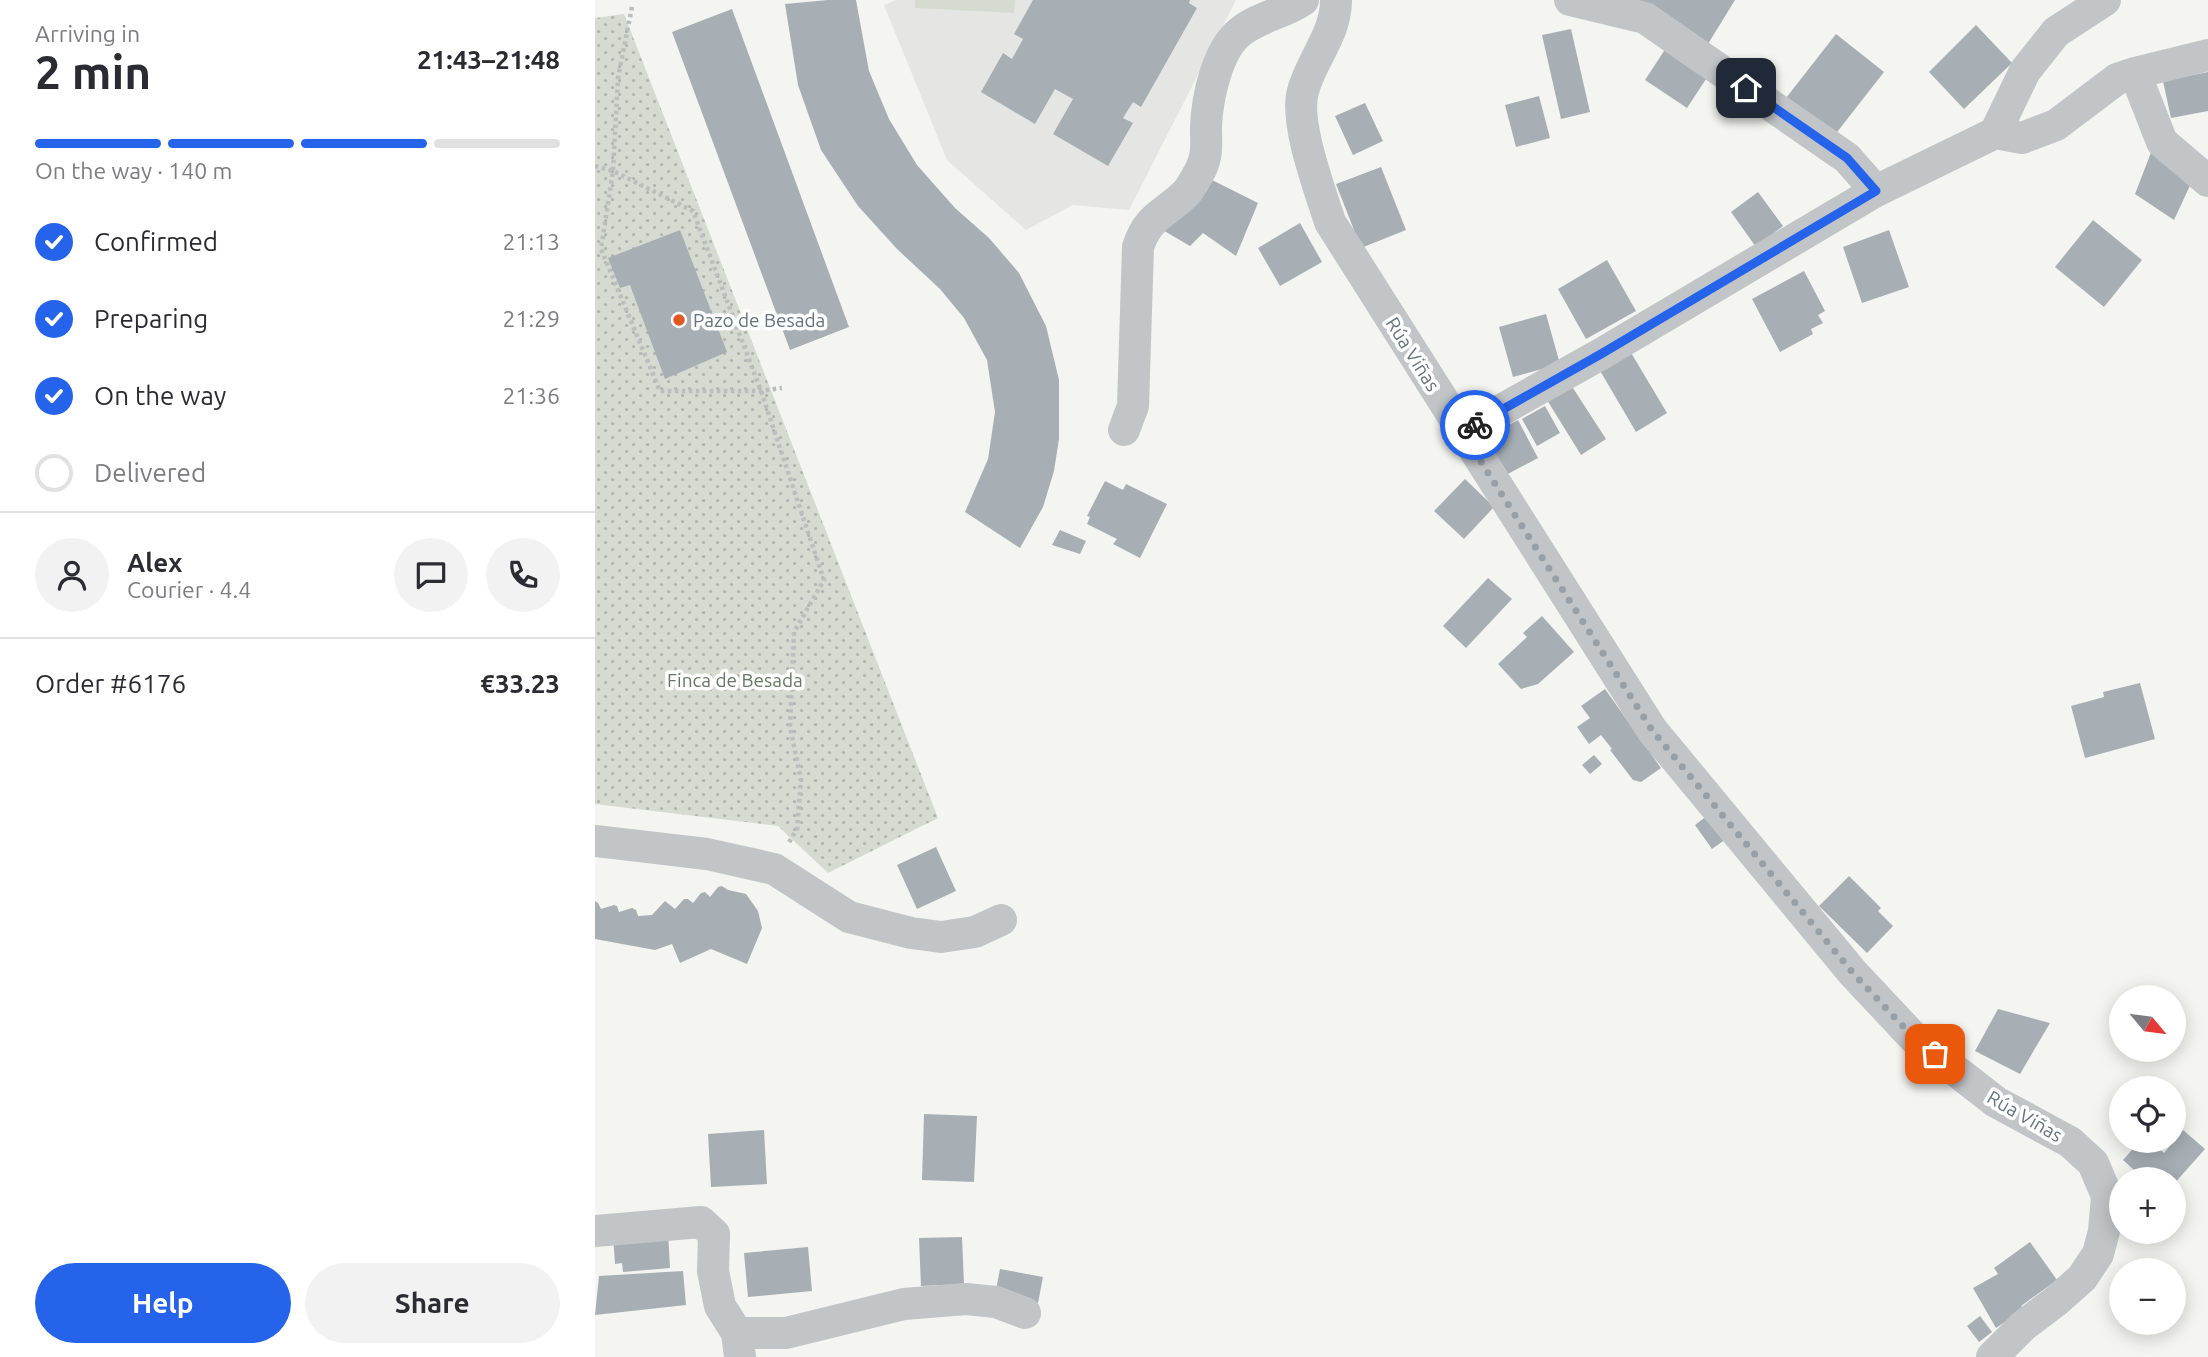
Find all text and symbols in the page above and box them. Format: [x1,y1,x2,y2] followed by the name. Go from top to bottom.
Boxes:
[35,21,140,46] text: Arriving in
[417,45,560,74] text: 21:43–21:48
[35,46,151,98] text: 2 min
[1716,58,1776,118] pin
[1727,69,1765,107] icon: home
[35,158,232,183] text: On the way · 140 m
[35,223,73,261] icon: check
[94,227,218,256] text: Confirmed
[502,229,560,254] text: 21:13
[35,300,73,338] icon: check
[94,304,208,333] text: Preparing
[502,306,560,331] text: 21:29
[693,309,825,331] place label: Pazo de Besada
[671,312,687,328] marker: Pazo de Besada
[1382,313,1444,395] street label: Rúa Viñas
[35,377,73,415] icon: check
[94,381,226,410] text: On the way
[502,383,560,408] text: 21:36
[1440,390,1510,460] courier
[1456,406,1494,444] icon: bike
[94,458,206,487] text: Delivered
[35,538,109,612] button: person
[394,538,468,612] button: chat
[486,538,560,612] button: phone
[127,548,182,577] text: Alex
[127,577,251,602] text: Courier · 4.4
[35,669,186,698] text: Order #6176
[480,669,560,698] text: €33.23
[667,669,803,691] park label: Finca de Besada
[2109,985,2186,1062] north arrow
[2109,985,2186,1335] map controls
[1905,1024,1965,1084] pin
[1916,1035,1954,1073] icon: bag
[2109,1076,2186,1153] button: locate
[1984,1086,2066,1146] street label: Rúa Viñas
[2109,1167,2186,1244] button: +
[2109,1258,2186,1335] button: −
[35,1263,291,1343] button: Help
[305,1263,560,1343] button: Share

